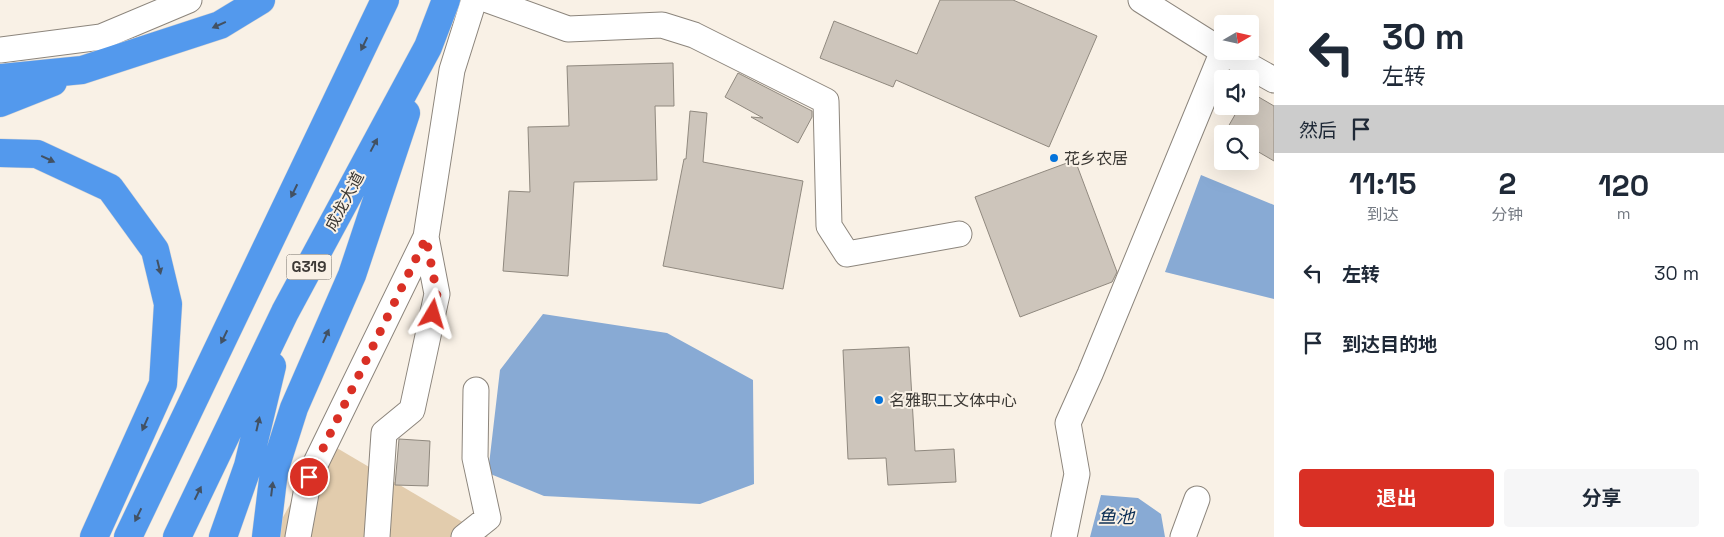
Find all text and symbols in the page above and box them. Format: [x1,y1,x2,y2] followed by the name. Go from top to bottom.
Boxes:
[1214,15,1259,60] north arrow
[1214,15,1259,170] map controls
[1382,15,1465,59] text: 30 m
[1299,20,1364,85] icon: left
[212,21,226,29] one-way arrow
[360,37,368,51] one-way arrow
[1382,62,1426,90] text: 左转
[1214,70,1259,115] button: sound
[1347,115,1375,143] icon: arrive
[1299,118,1337,143] text: 然后
[1214,125,1259,170] button: search
[370,139,379,152] one-way arrow
[1064,148,1128,169] place label: 花乡农居
[1048,152,1060,164] marker: 花乡农居
[41,155,55,163] one-way arrow
[1349,164,1417,203] text: 11:15
[1498,164,1516,203] text: 2
[1598,166,1649,205] text: 120
[320,168,369,234] street label: 成龙大道
[290,183,298,198] one-way arrow
[1617,203,1631,224] text: m
[1367,204,1399,225] text: 到达
[1491,204,1523,225] text: 分钟
[286,254,332,280] road number: G319
[155,259,163,274] one-way arrow
[1299,259,1327,287] icon: left
[1654,261,1699,286] text: 30 m
[1342,262,1380,287] text: 左转
[406,287,458,339] position arrow
[322,329,330,343] one-way arrow
[1299,329,1327,357] icon: arrive
[220,330,228,344] one-way arrow
[1654,331,1699,356] text: 90 m
[1342,332,1437,357] text: 到达目的地
[889,390,1017,411] place label: 名雅职工文体中心
[873,394,885,406] marker: 名雅职工文体中心
[254,416,262,431] one-way arrow
[140,417,148,431] one-way arrow
[288,456,330,498] pin
[295,463,323,491] icon: arrive
[1299,469,1494,527] button: 退出
[1504,469,1699,527] button: 分享
[268,480,276,496] one-way arrow
[194,486,202,500] one-way arrow
[1098,505,1136,528] water label: 鱼池
[134,508,142,522] one-way arrow

